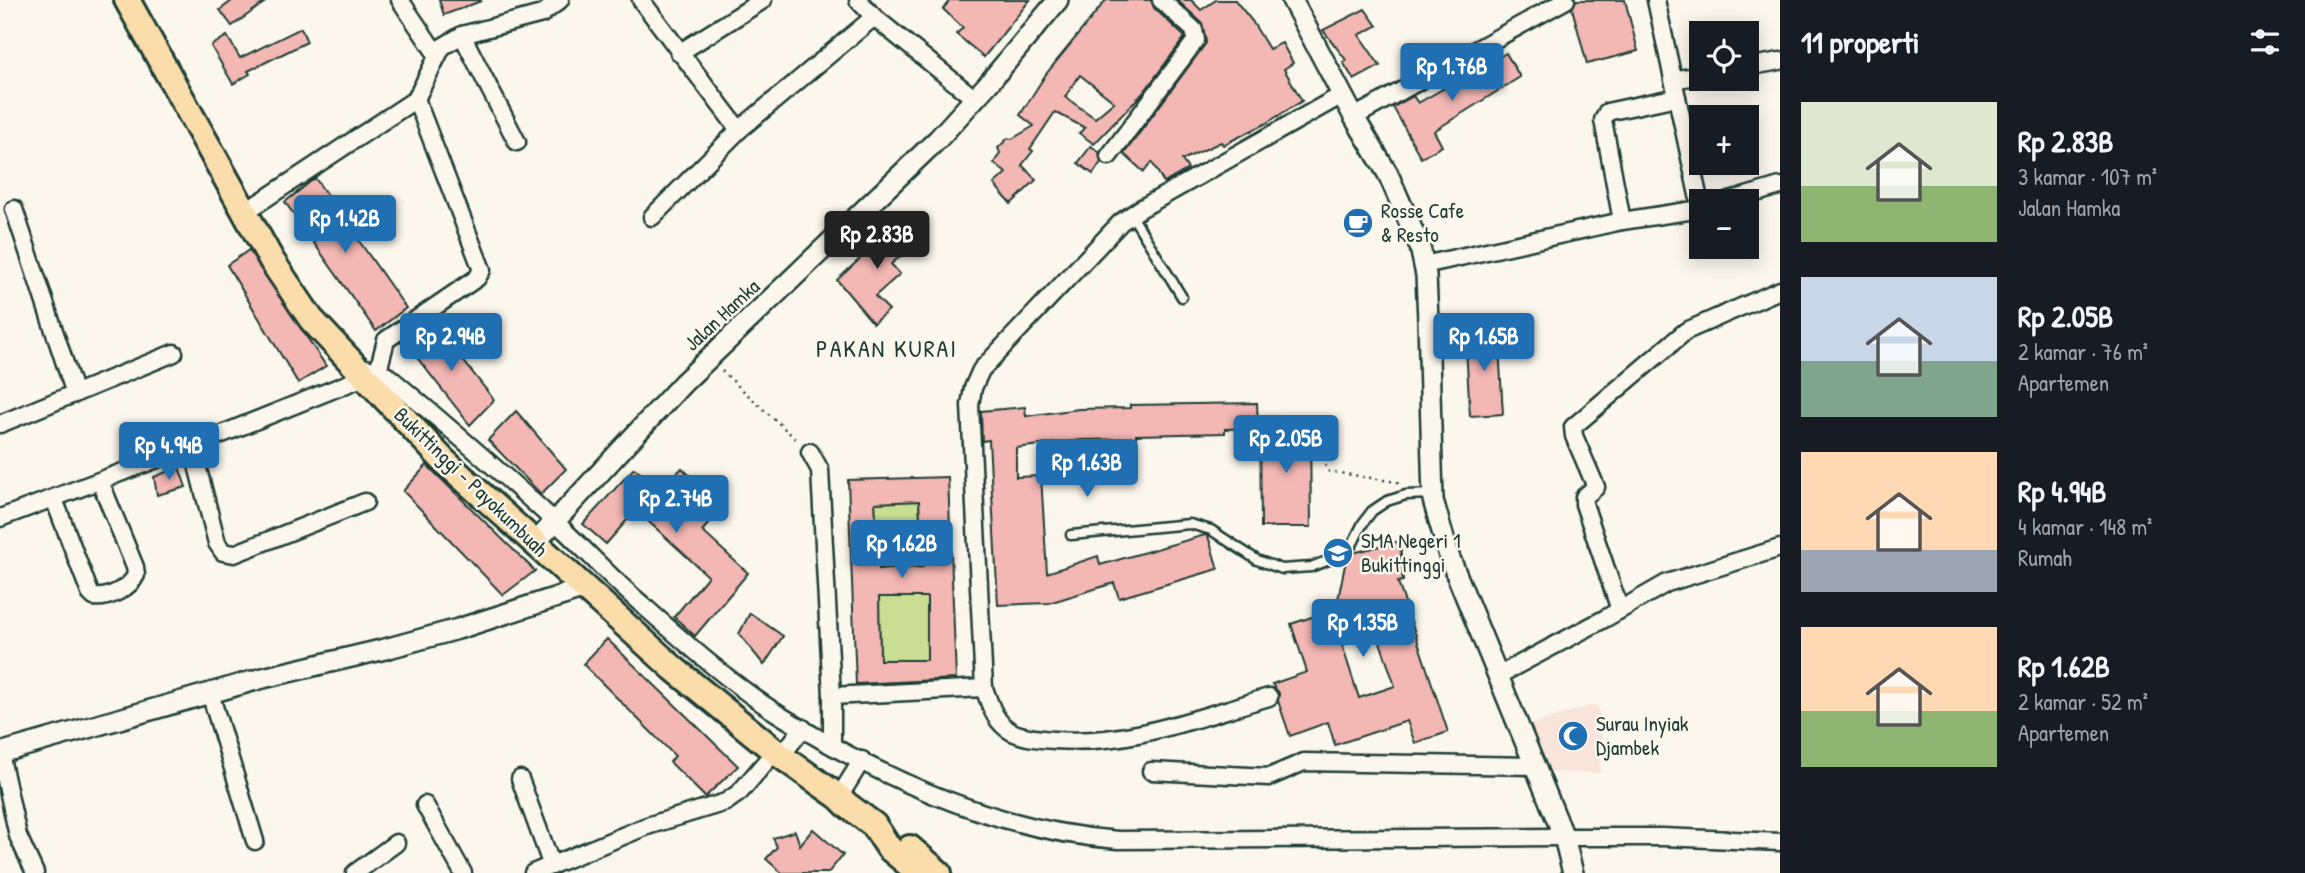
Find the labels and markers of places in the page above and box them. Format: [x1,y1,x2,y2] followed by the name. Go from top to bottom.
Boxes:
[1380,43,1524,103] pin: Rp 1.76B
[273,196,417,255] pin: Rp 1.42B
[1381,196,1464,249] place label: Rosse Cafe & Resto
[1341,206,1375,240] cafe icon: Rosse Cafe & Resto
[805,212,949,271] pin: Rp 2.83B
[379,314,523,373] pin: Rp 2.94B
[1412,314,1556,373] pin: Rp 1.65B
[1214,416,1358,475] pin: Rp 2.05B
[97,422,241,482] pin: Rp 4.94B
[1015,440,1159,499] pin: Rp 1.63B
[604,476,748,535] pin: Rp 2.74B
[830,520,974,580] pin: Rp 1.62B
[1361,526,1461,579] place label: SMA Negeri 1 Bukittinggi
[1321,536,1355,570] school or university icon: SMA Negeri 1 Bukittinggi
[1291,600,1435,659] pin: Rp 1.35B
[1596,709,1689,762] place label: Surau Inyiak Djambek
[1556,719,1590,753] mosque icon: Surau Inyiak Djambek

